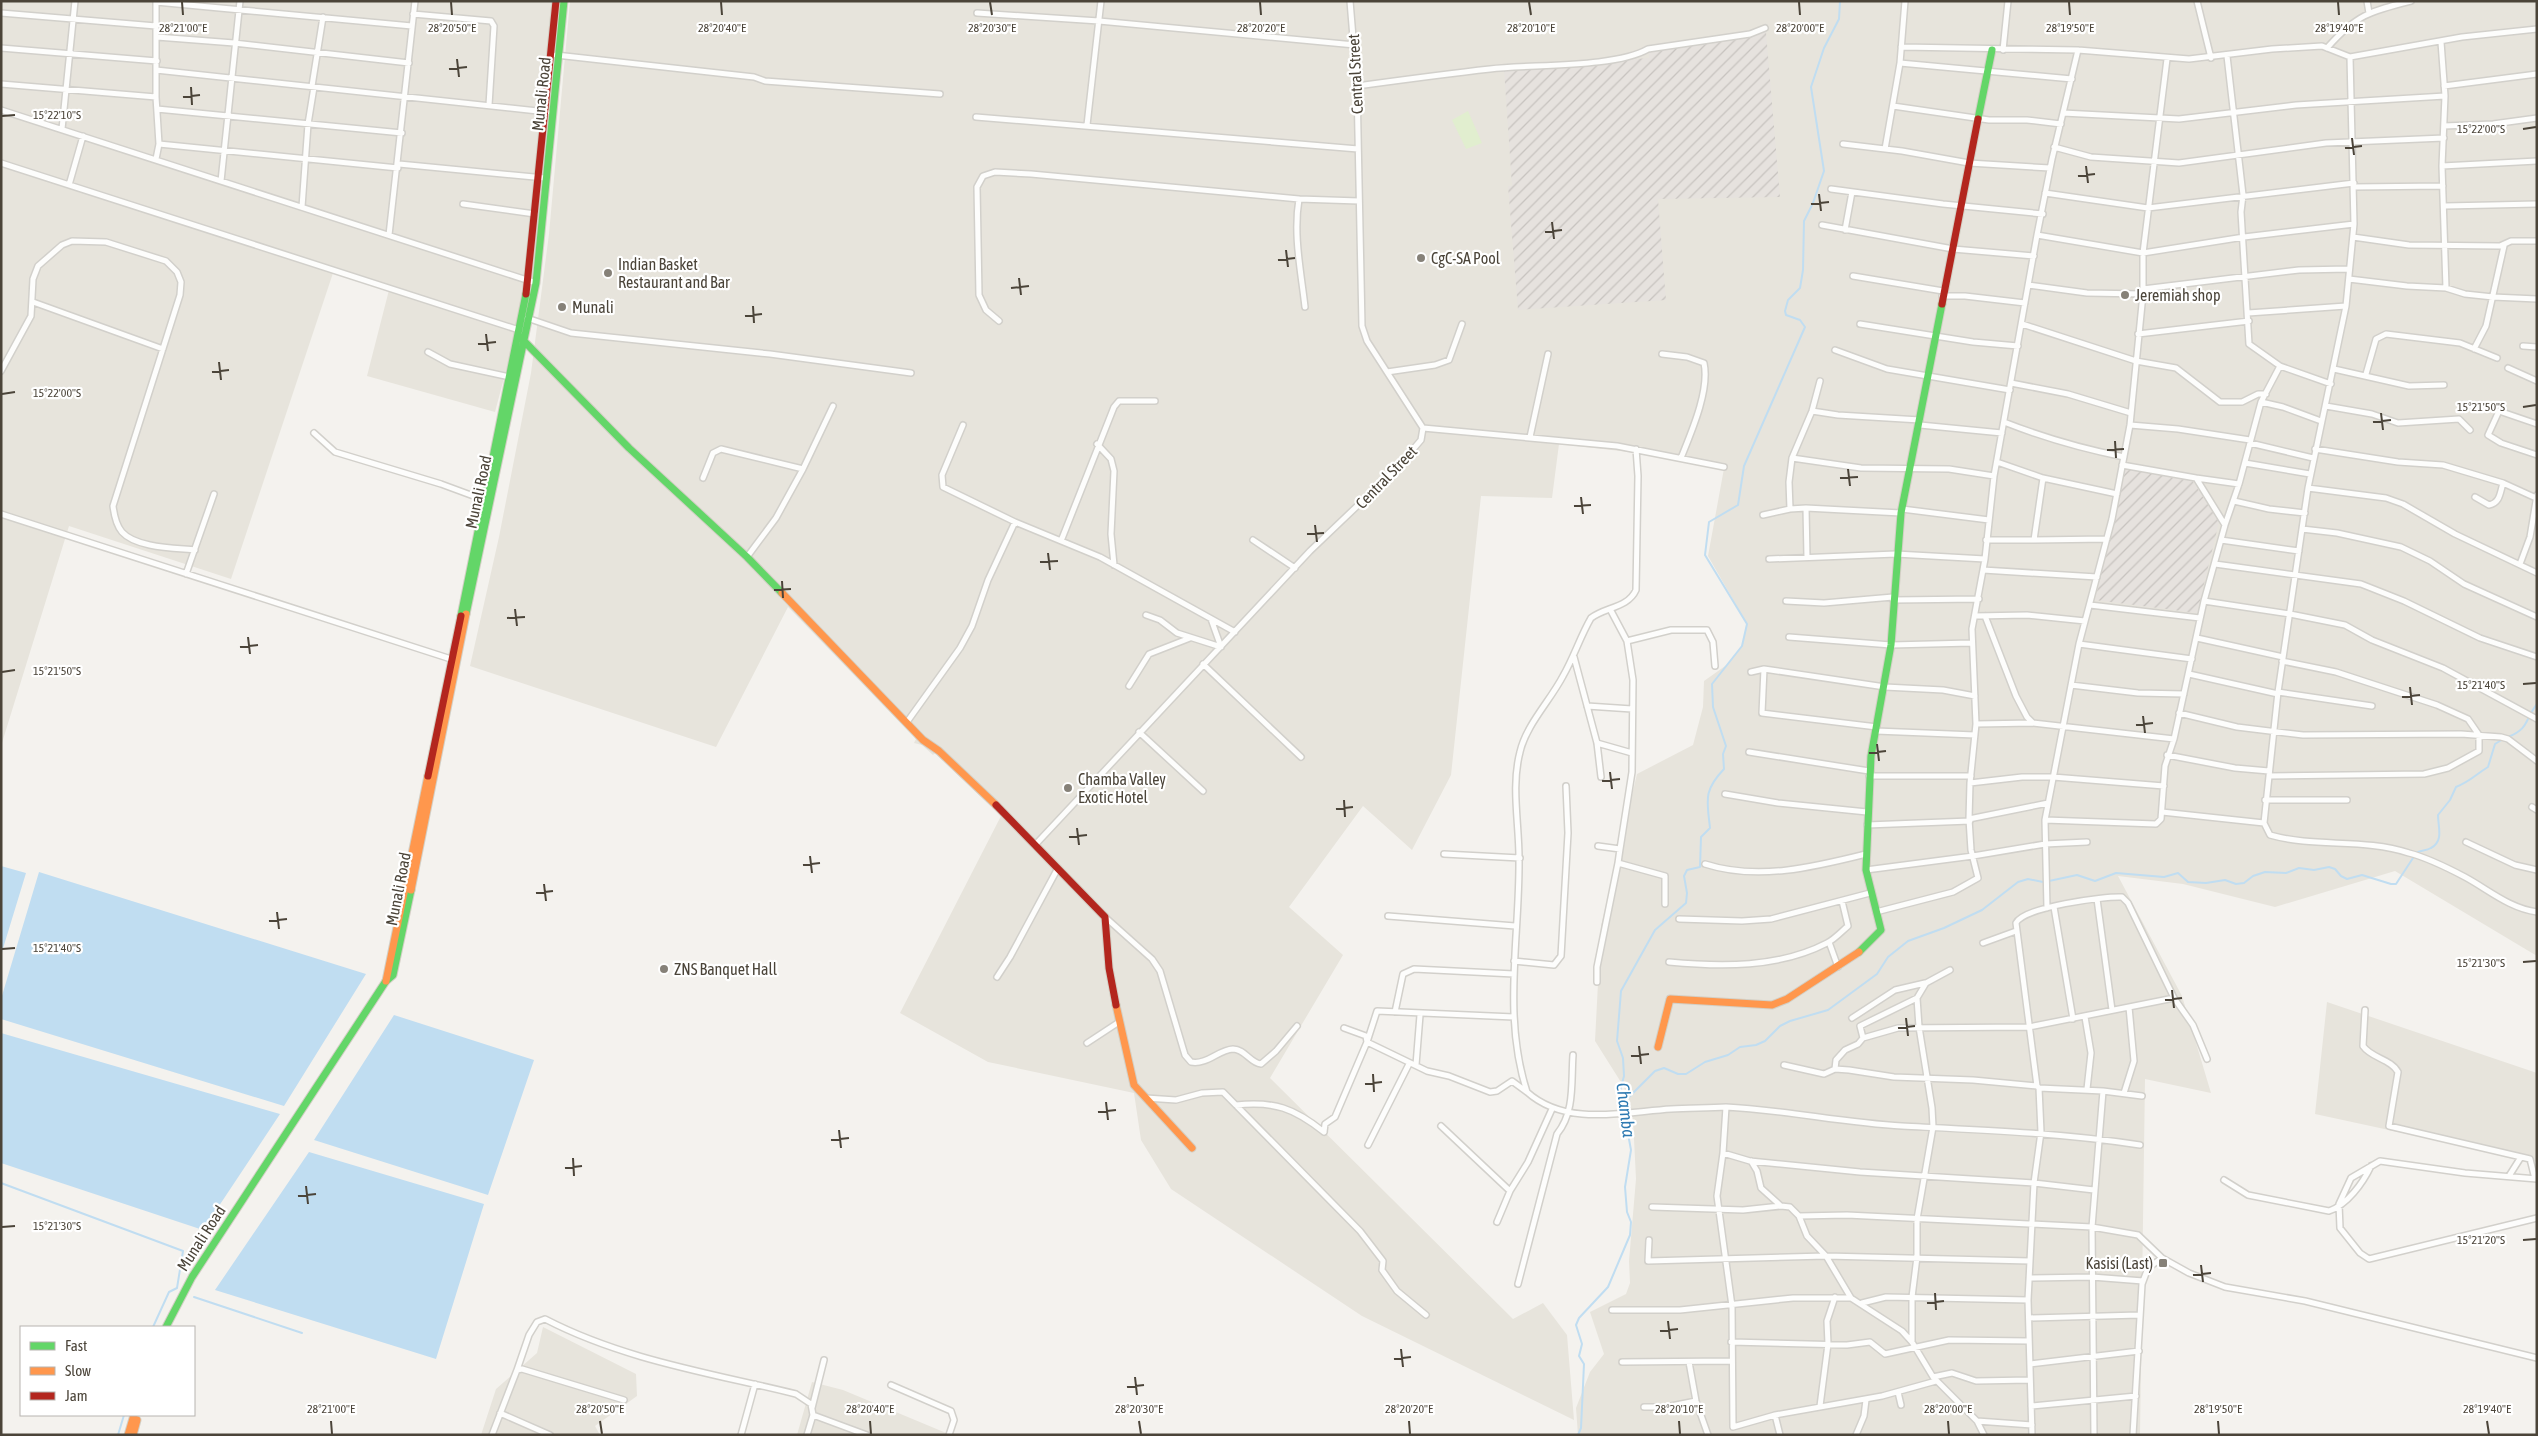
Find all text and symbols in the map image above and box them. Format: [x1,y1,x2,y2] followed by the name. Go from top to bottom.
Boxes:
[159,21,207,35] text: 28°21'00"E
[428,21,476,35] text: 28°20'50"E
[698,21,746,35] text: 28°20'40"E
[968,21,1016,35] text: 28°20'30"E
[1237,21,1285,35] text: 28°20'20"E
[1507,21,1555,35] text: 28°20'10"E
[1776,21,1824,35] text: 28°20'00"E
[2046,21,2094,35] text: 28°19'50"E
[2315,21,2363,35] text: 28°19'40"E
[1344,33,1366,115] street label: Central Street
[528,56,554,132] street label: Munali Road
[33,108,81,122] text: 15°22'10"S
[2457,122,2505,136] text: 15°22'00"S
[1431,249,1501,268] place label: CgC-SA Pool
[1415,252,1427,264] marker: CgC-SA Pool
[618,255,730,291] place label: Indian Basket Restaurant and Bar
[602,267,614,279] marker: Indian Basket Restaurant and Bar
[2135,286,2220,305] place label: Jeremiah shop
[2119,289,2131,301] marker: Jeremiah shop
[572,298,614,316] place label: Munali
[556,301,568,313] marker: Munali
[33,386,81,400] text: 15°22'00"S
[2457,400,2505,414] text: 15°21'50"S
[1352,442,1421,512] street label: Central Street
[461,454,495,530] street label: Munali Road
[33,664,81,678] text: 15°21'50"S
[2457,678,2505,692] text: 15°21'40"S
[1078,770,1166,806] place label: Chamba Valley Exotic Hotel
[1062,782,1074,794] marker: Chamba Valley Exotic Hotel
[382,851,414,927] street label: Munali Road
[33,941,81,955] text: 15°21'40"S
[2457,956,2505,970] text: 15°21'30"S
[674,960,778,979] place label: ZNS Banquet Hall
[658,963,670,975] marker: ZNS Banquet Hall
[1612,1081,1640,1139] water label: Chamba
[173,1202,229,1274] street label: Munali Road
[33,1219,81,1233] text: 15°21'30"S
[2457,1233,2505,1247] text: 15°21'20"S
[2086,1254,2153,1273] place label: Kasisi (Last)
[2157,1257,2169,1269] marker: Kasisi (Last)
[20,1326,195,1416] legend
[65,1337,87,1354] text: Fast
[65,1362,91,1379] text: Slow
[65,1387,88,1404] text: Jam
[307,1402,355,1416] text: 28°21'00"E
[576,1402,624,1416] text: 28°20'50"E
[846,1402,894,1416] text: 28°20'40"E
[1115,1402,1163,1416] text: 28°20'30"E
[1385,1402,1433,1416] text: 28°20'20"E
[1655,1402,1703,1416] text: 28°20'10"E
[1924,1402,1972,1416] text: 28°20'00"E
[2194,1402,2242,1416] text: 28°19'50"E
[2463,1402,2511,1416] text: 28°19'40"E

